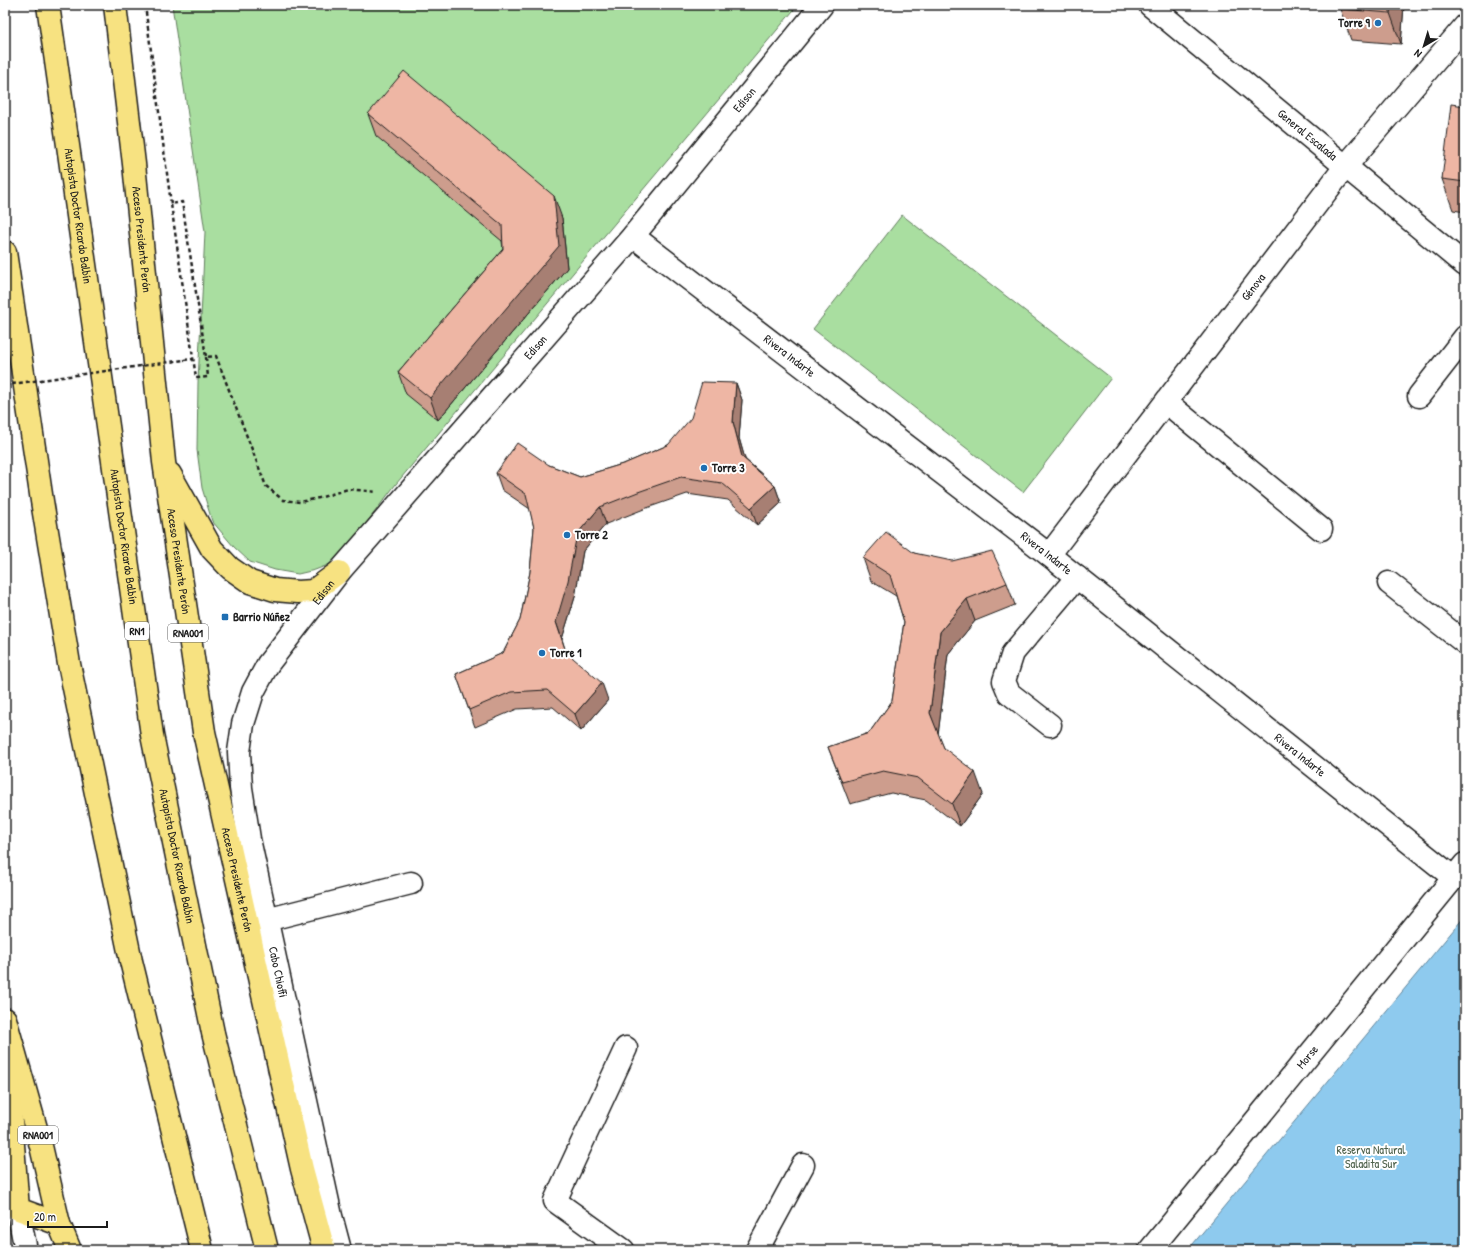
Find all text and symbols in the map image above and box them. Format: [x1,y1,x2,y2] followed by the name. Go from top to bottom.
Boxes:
[1337,14,1371,31] place label: Torre 9
[1373,18,1383,28] marker: Torre 9
[1404,26,1444,66] north arrow
[1411,46,1424,61] text: N
[729,83,759,115] street label: Edison
[1274,105,1341,164] street label: General Escalada
[60,147,97,285] street label: Autopista Doctor Ricardo Balbín
[128,185,156,293] street label: Acceso Presidente Perón
[1237,269,1269,304] street label: Génova
[760,330,819,381] street label: Rivera Indarte
[520,331,551,363] street label: Edison
[711,459,745,476] place label: Torre 3
[699,463,709,473] marker: Torre 3
[106,468,142,606] street label: Autopista Doctor Ricardo Balbín
[163,507,195,615] street label: Acceso Presidente Perón
[574,526,608,543] place label: Torre 2
[1017,527,1076,578] street label: Rivera Indarte
[562,530,572,540] marker: Torre 2
[308,576,338,608] street label: Edison
[233,608,291,625] place label: Barrio Núñez
[220,612,230,622] marker: Barrio Núñez
[125,622,149,640] road number: RN1
[168,624,208,642] road number: RNA001
[549,644,582,661] place label: Torre 1
[537,648,547,658] marker: Torre 1
[1271,729,1329,780] street label: Rivera Indarte
[155,787,199,925] street label: Autopista Doctor Ricardo Balbín
[218,826,258,934] street label: Acceso Presidente Perón
[265,945,292,999] street label: Cabo Chioffi
[1292,1041,1322,1072] street label: Morse
[18,1126,58,1144] road number: RNA001
[1336,1141,1406,1172] park label: Reserva Natural Saladita Sur
[28,1203,107,1229] scale bar
[34,1208,56,1225] text: 20 m

